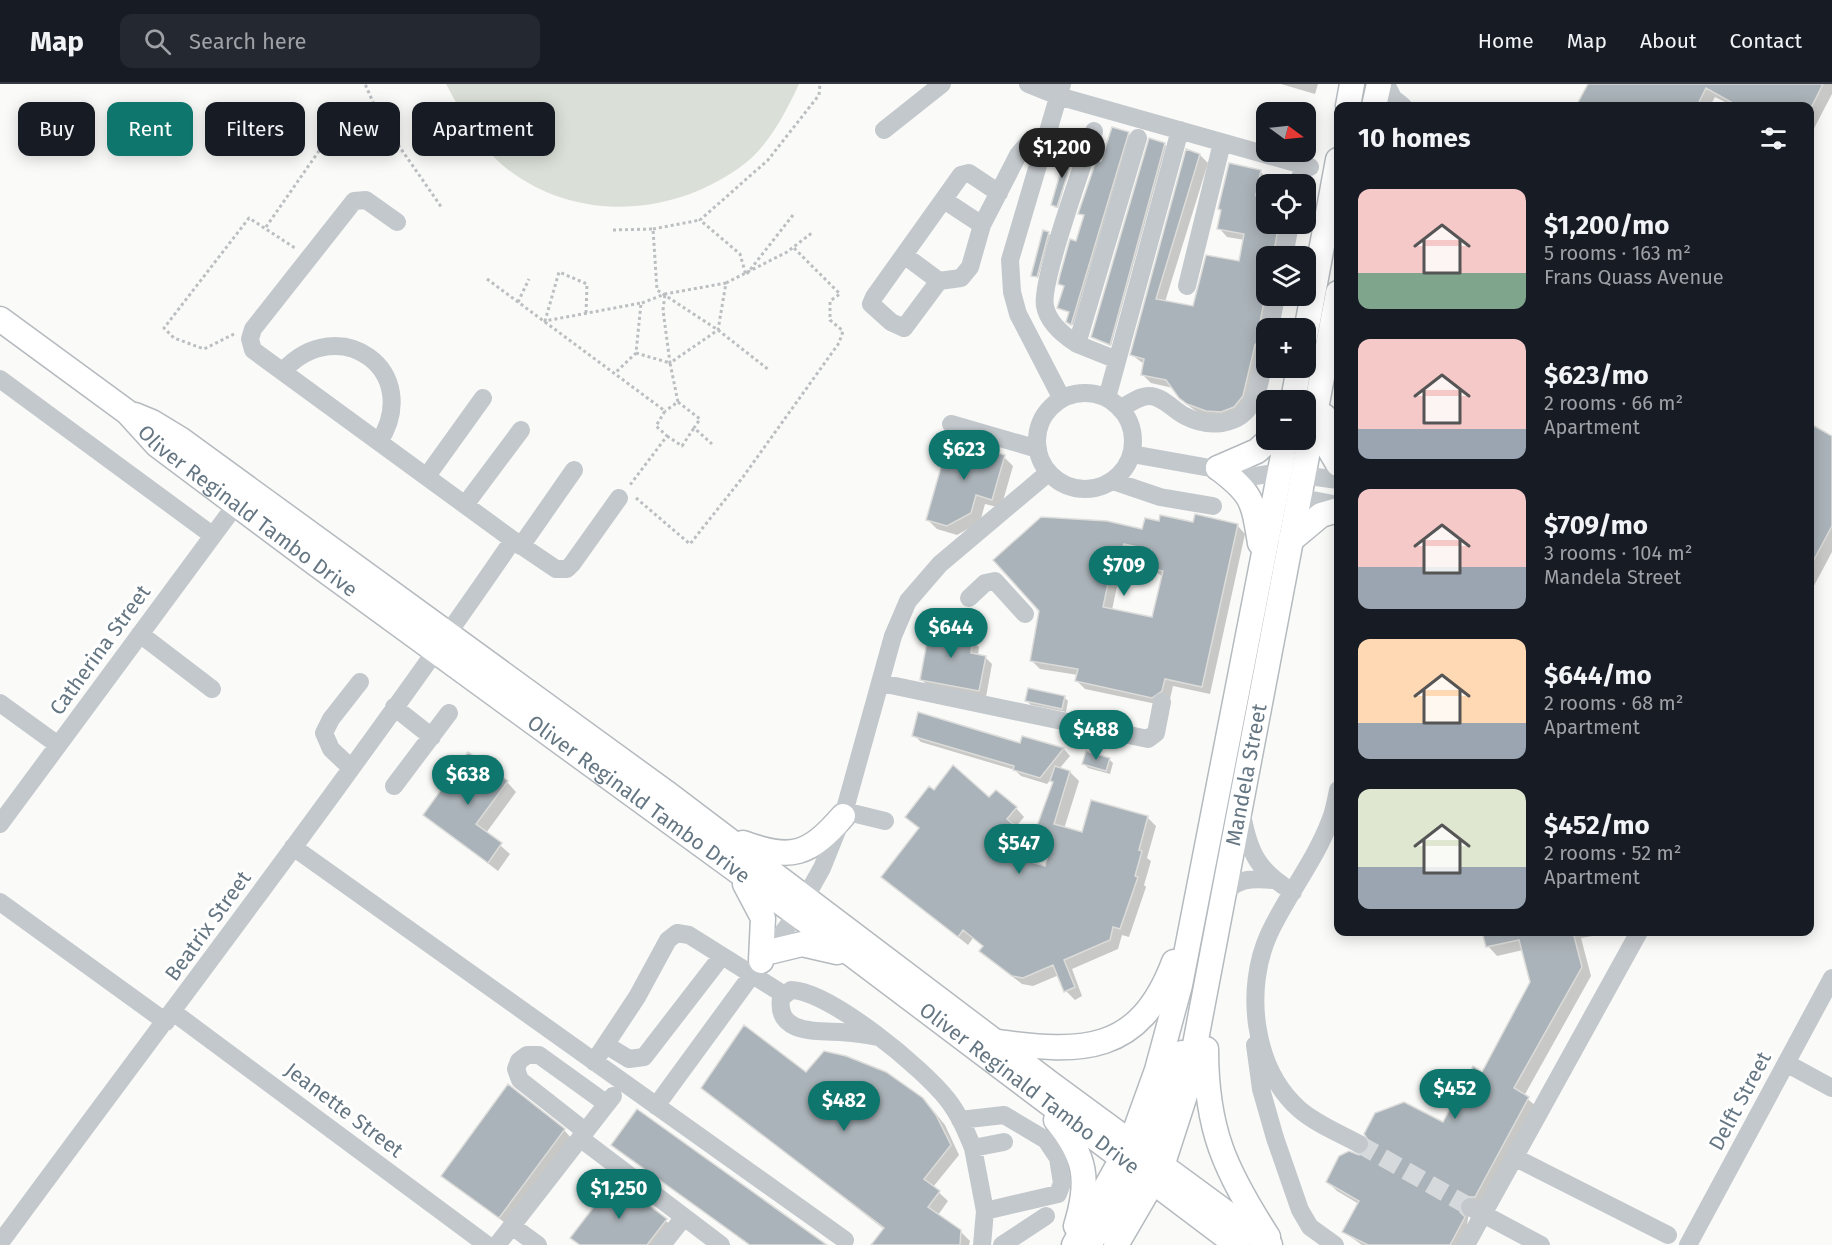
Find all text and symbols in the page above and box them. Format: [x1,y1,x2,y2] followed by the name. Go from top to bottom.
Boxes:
[120,14,540,68] search box
[30,25,84,58] text: Map
[141,25,174,58] icon: search
[189,28,307,55] text: Search here
[1478,28,1534,54] text: Home
[1567,28,1607,54] text: Map
[1640,28,1697,54] text: About
[1730,28,1802,54] text: Contact
[18,102,95,156] chip: Buy
[107,102,193,156] chip: Rent
[205,102,305,156] chip: Filters
[317,102,400,156] chip: New
[412,102,555,156] chip: Apartment
[1256,102,1316,162] north arrow
[1256,102,1316,450] map controls
[1757,122,1790,155] icon: filters
[1358,123,1471,154] text: 10 homes
[1013,128,1111,179] pin: $1,200
[1033,135,1091,159] text: $1,200
[1256,174,1316,234] button: locate
[1544,210,1669,241] text: $1,200/mo
[1406,213,1478,285] icon: home
[1544,241,1691,265] text: 5 rooms · 163 m²
[1256,246,1316,306] button: layers
[1544,265,1724,289] text: Frans Quass Avenue
[1256,318,1316,378] button: +
[1544,360,1649,391] text: $623/mo
[1406,363,1478,435] icon: home
[1256,390,1316,450] button: −
[1544,391,1683,415] text: 2 rooms · 66 m²
[1544,415,1640,439] text: Apartment
[132,419,363,603] street label: Oliver Reginald Tambo Drive
[928,430,1000,481] pin: $623
[943,437,985,461] text: $623
[1544,510,1648,541] text: $709/mo
[1406,513,1478,585] icon: home
[1544,541,1692,565] text: 3 rooms · 104 m²
[1088,546,1160,597] pin: $709
[1103,553,1145,577] text: $709
[1544,565,1681,589] text: Mandela Street
[44,579,156,720] street label: Catherina Street
[915,608,987,659] pin: $644
[929,615,973,639] text: $644
[1544,660,1652,691] text: $644/mo
[1406,663,1478,735] icon: home
[1544,691,1684,715] text: 2 rooms · 68 m²
[1220,701,1273,848] street label: Mandela Street
[522,709,755,889] street label: Oliver Reginald Tambo Drive
[1060,710,1132,761] pin: $488
[1544,715,1640,739] text: Apartment
[1073,717,1119,741] text: $488
[432,755,504,806] pin: $638
[446,762,490,786] text: $638
[1544,810,1650,841] text: $452/mo
[1406,813,1478,885] icon: home
[983,824,1055,875] pin: $547
[998,831,1040,855] text: $547
[1544,841,1682,865] text: 2 rooms · 52 m²
[1544,865,1640,889] text: Apartment
[159,866,257,986] street label: Beatrix Street
[914,997,1145,1180] street label: Oliver Reginald Tambo Drive
[1703,1047,1777,1155] street label: Delft Street
[280,1057,409,1163] street label: Jeanette Street
[1419,1069,1491,1120] pin: $452
[1434,1076,1476,1100] text: $452
[808,1081,880,1132] pin: $482
[822,1088,866,1112] text: $482
[570,1169,668,1220] pin: $1,250
[590,1176,648,1200] text: $1,250

